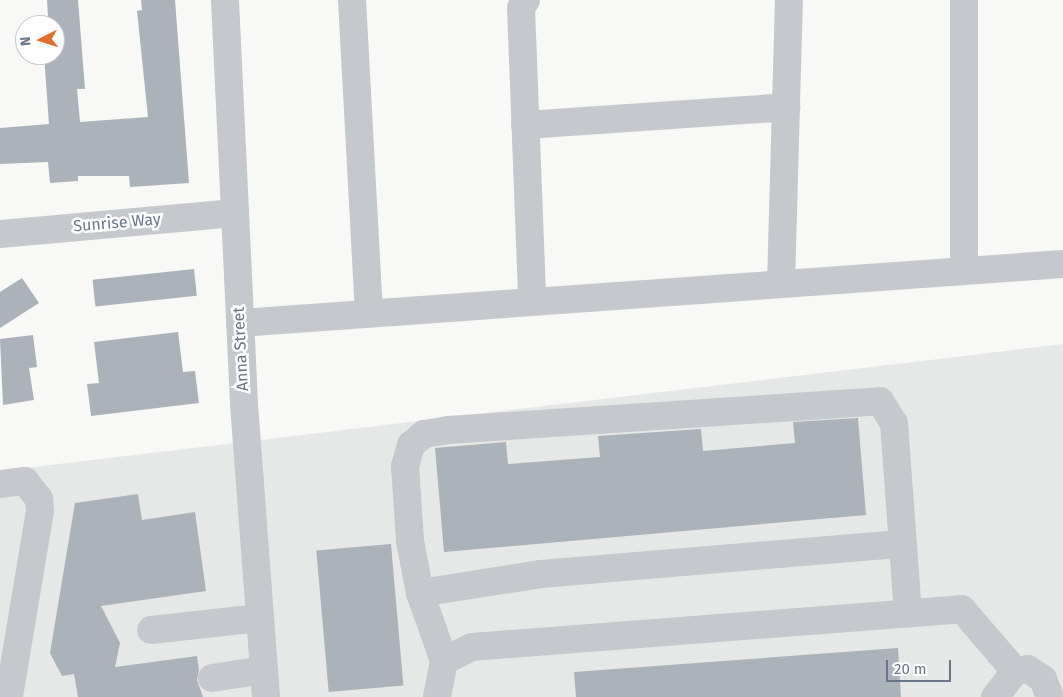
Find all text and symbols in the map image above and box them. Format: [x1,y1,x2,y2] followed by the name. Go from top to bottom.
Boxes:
[15,15,65,65] north arrow
[17,36,34,47] text: N
[73,210,161,236] street label: Sunrise Way
[229,306,253,392] street label: Anna Street
[888,650,953,682] scale bar
[894,660,927,678] text: 20 m

